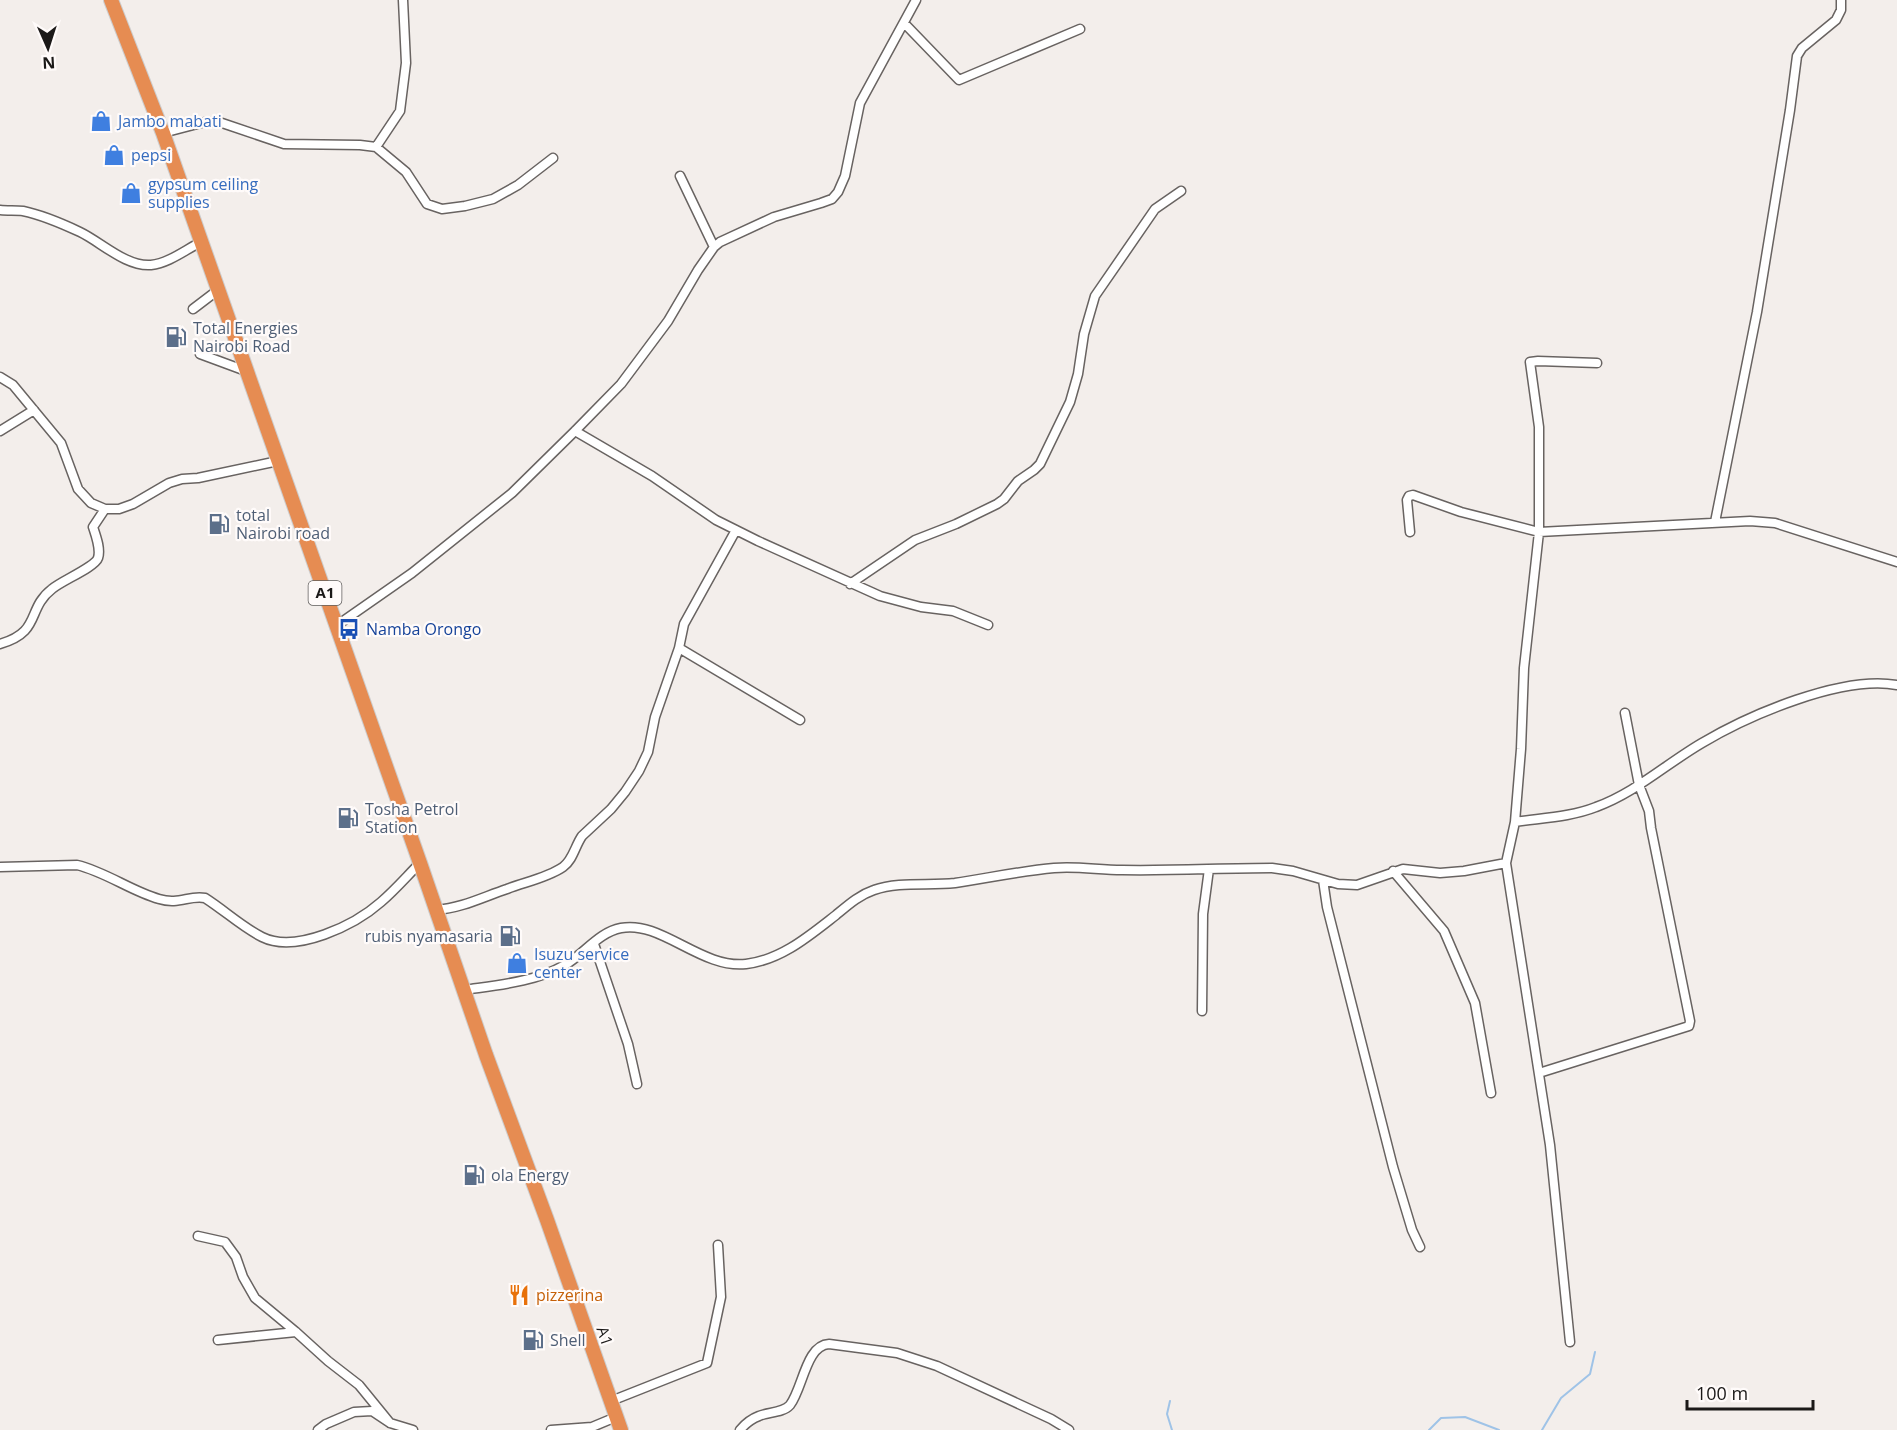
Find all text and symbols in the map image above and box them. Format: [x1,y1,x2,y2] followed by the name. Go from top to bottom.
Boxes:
[18,18,78,78] north arrow
[42,52,56,74] text: N
[89,109,113,133] shop icon: Jambo mabati
[116,110,222,132] place label: Jambo mabati
[102,143,126,167] shop icon: pepsi
[131,144,171,166] place label: pepsi
[148,173,258,213] place label: gypsum ceiling supplies
[119,181,143,205] shop icon: gypsum ceiling supplies
[193,317,298,357] place label: Total Energies Nairobi Road
[164,325,188,349] fuel station icon: Total Energies Nairobi Road
[236,504,330,544] place label: total Nairobi road
[207,512,231,536] fuel station icon: total Nairobi road
[308,581,342,605] road number: A1
[337,617,361,641] bus stop icon: Namba Orongo
[366,618,481,640] place label: Namba Orongo
[365,798,458,838] place label: Tosha Petrol Station
[336,806,360,830] fuel station icon: Tosha Petrol Station
[498,924,522,948] fuel station icon: rubis nyamasaria
[365,925,493,947] place label: rubis nyamasaria
[534,943,629,983] place label: Isuzu service center
[505,951,529,975] shop icon: Isuzu service center
[462,1163,486,1187] fuel station icon: ola Energy
[491,1164,570,1186] place label: ola Energy
[507,1283,531,1307] restaurant icon: pizzerina
[536,1284,603,1306] place label: pizzerina
[591,1323,619,1349] street label: A1
[521,1328,545,1352] fuel station icon: Shell
[550,1329,586,1351] place label: Shell
[1687,1373,1813,1411] scale bar
[1696,1381,1748,1405] text: 100 m

